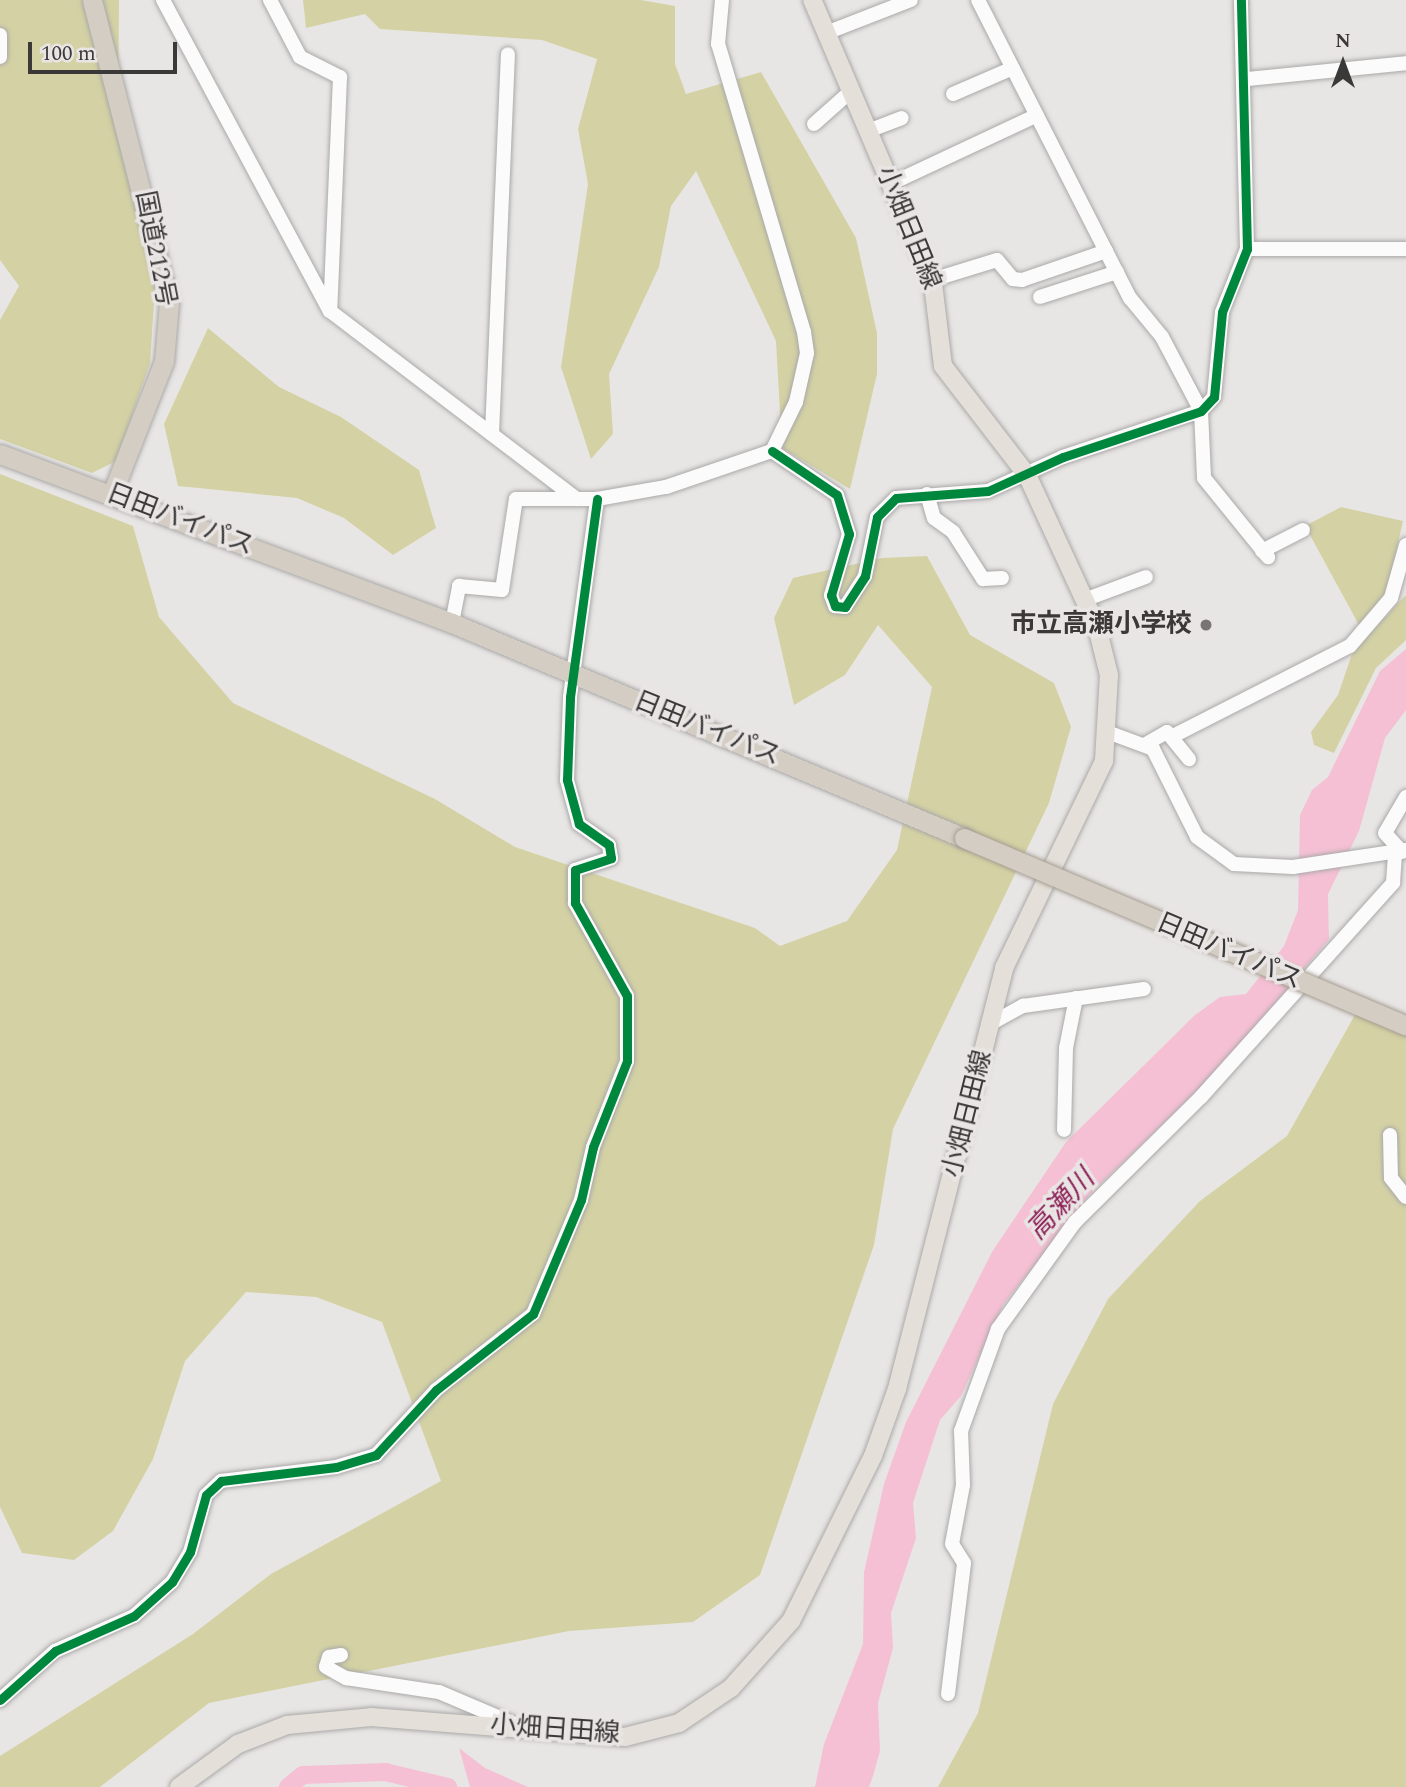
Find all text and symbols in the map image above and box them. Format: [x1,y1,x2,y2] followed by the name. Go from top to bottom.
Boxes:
[1335,27,1351,56] text: N
[32,28,180,72] scale bar
[1308,28,1378,98] north arrow
[41,38,96,70] text: 100 m
[869,162,947,294] street label: 小畑日田線
[129,189,181,309] street label: 国道212号
[102,477,258,563] street label: 日田バイパス
[1010,609,1192,641] place label: 市立高瀬小学校
[1198,617,1214,633] marker: 市立高瀬小学校
[629,685,785,773] street label: 日田バイパス
[1151,907,1307,997] street label: 日田バイパス
[937,1047,999,1181] street label: 小畑日田線
[1020,1163,1102,1247] water label: 高瀬川
[489,1710,621,1750] street label: 小畑日田線

